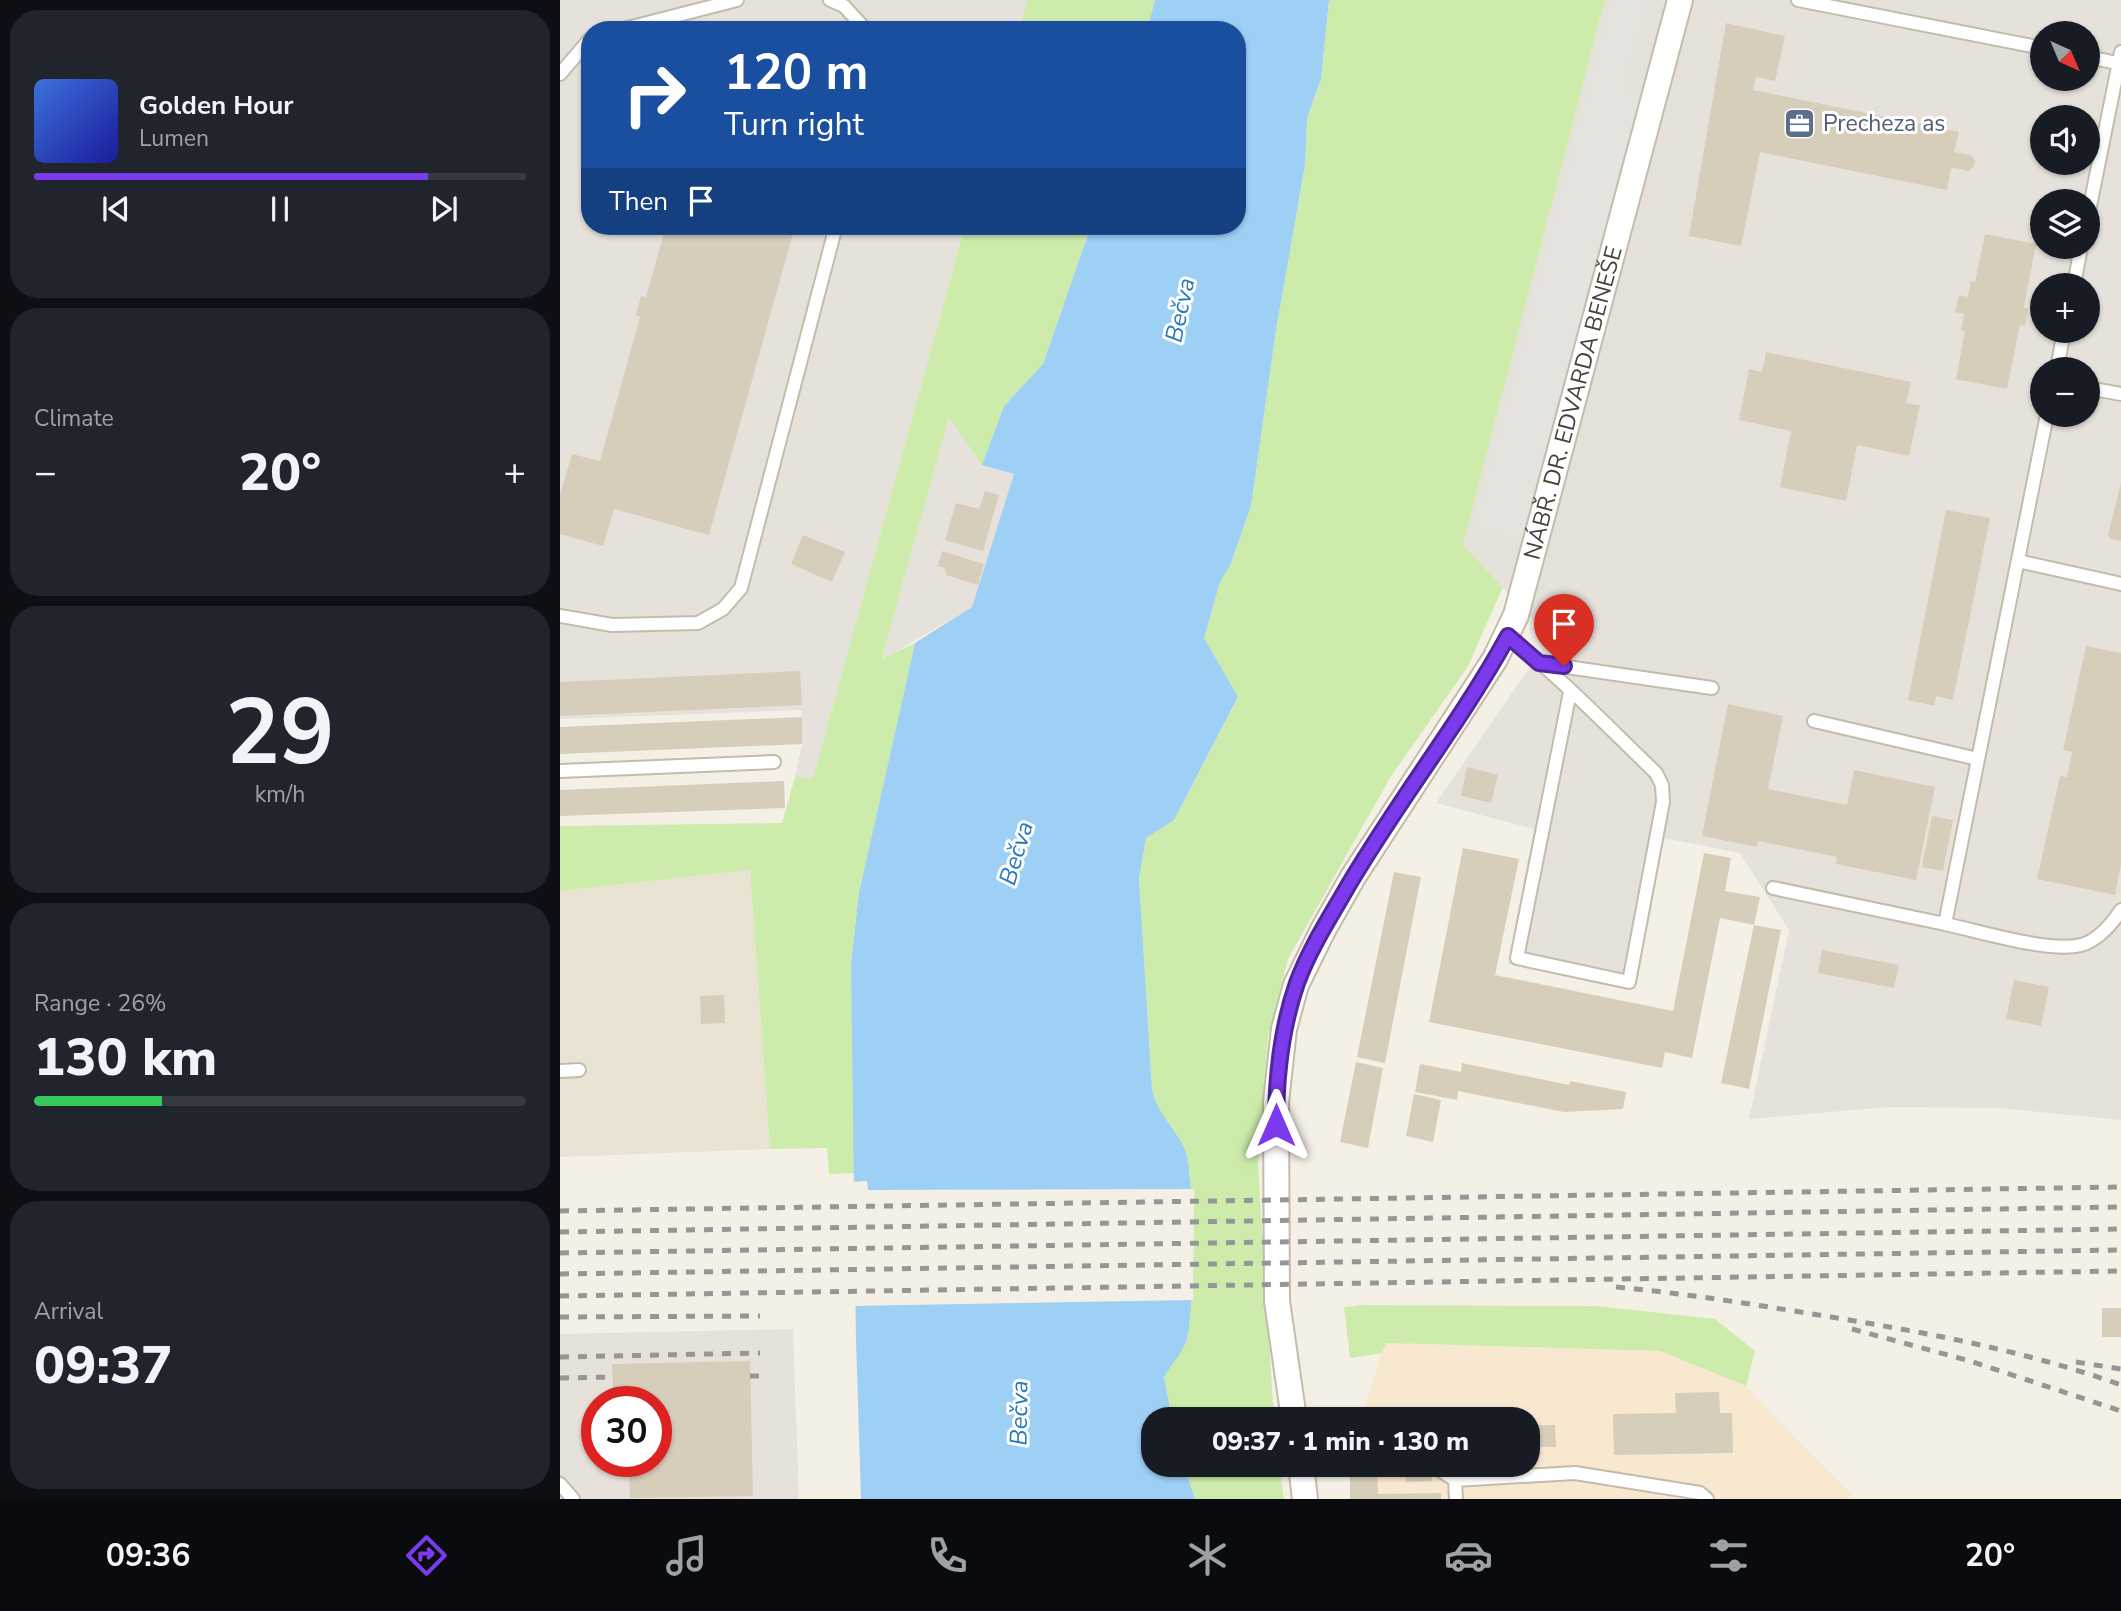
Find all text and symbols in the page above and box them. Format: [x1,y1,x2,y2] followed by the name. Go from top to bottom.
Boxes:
[2030,21,2100,91] north arrow
[2030,21,2100,427] map controls
[724,39,868,106] text: 120 m
[609,49,700,140] icon: right
[139,88,294,123] text: Golden Hour
[724,103,864,146] text: Turn right
[2030,105,2100,175] button: sound
[1783,106,1817,140] office icon: Precheza as
[1823,108,1945,139] place label: Precheza as
[139,123,209,154] text: Lumen
[682,182,720,220] icon: arrive
[609,184,668,219] text: Then
[2030,189,2100,259] button: layers
[97,190,135,228] icon: previous
[261,190,299,228] icon: pause
[425,190,463,228] icon: next
[1516,243,1629,563] street label: NÁBŘ. DR. EDVARDA BENEŠE
[2030,273,2100,343] button: +
[1158,275,1202,345] water label: Bečva
[2030,357,2100,427] button: −
[34,403,114,434] text: Climate
[239,437,321,508] text: 20°
[34,447,57,498] text: −
[503,447,526,498] text: +
[1534,594,1594,666] pin
[1545,605,1583,643] icon: arrive
[225,671,335,795] text: 29
[255,779,305,810] text: km/h
[991,817,1041,889] water label: Bečva
[34,988,166,1019] text: Range · 26%
[34,1022,217,1093] text: 130 km
[1239,1088,1313,1162] position arrow
[34,1296,103,1327] text: Arrival
[34,1330,172,1401] text: 09:37
[1002,1380,1036,1446] water label: Bečva
[581,1386,672,1477] speed limit sign: 30
[1212,1424,1469,1459] text: 09:37 · 1 min · 130 m
[402,1531,451,1580] icon: directions
[662,1531,711,1580] icon: music
[923,1531,972,1580] icon: phone
[1183,1531,1232,1580] icon: climate
[1444,1531,1493,1580] icon: car
[1704,1531,1753,1580] icon: filters
[106,1534,190,1577] text: 09:36
[1965,1534,2015,1577] text: 20°

